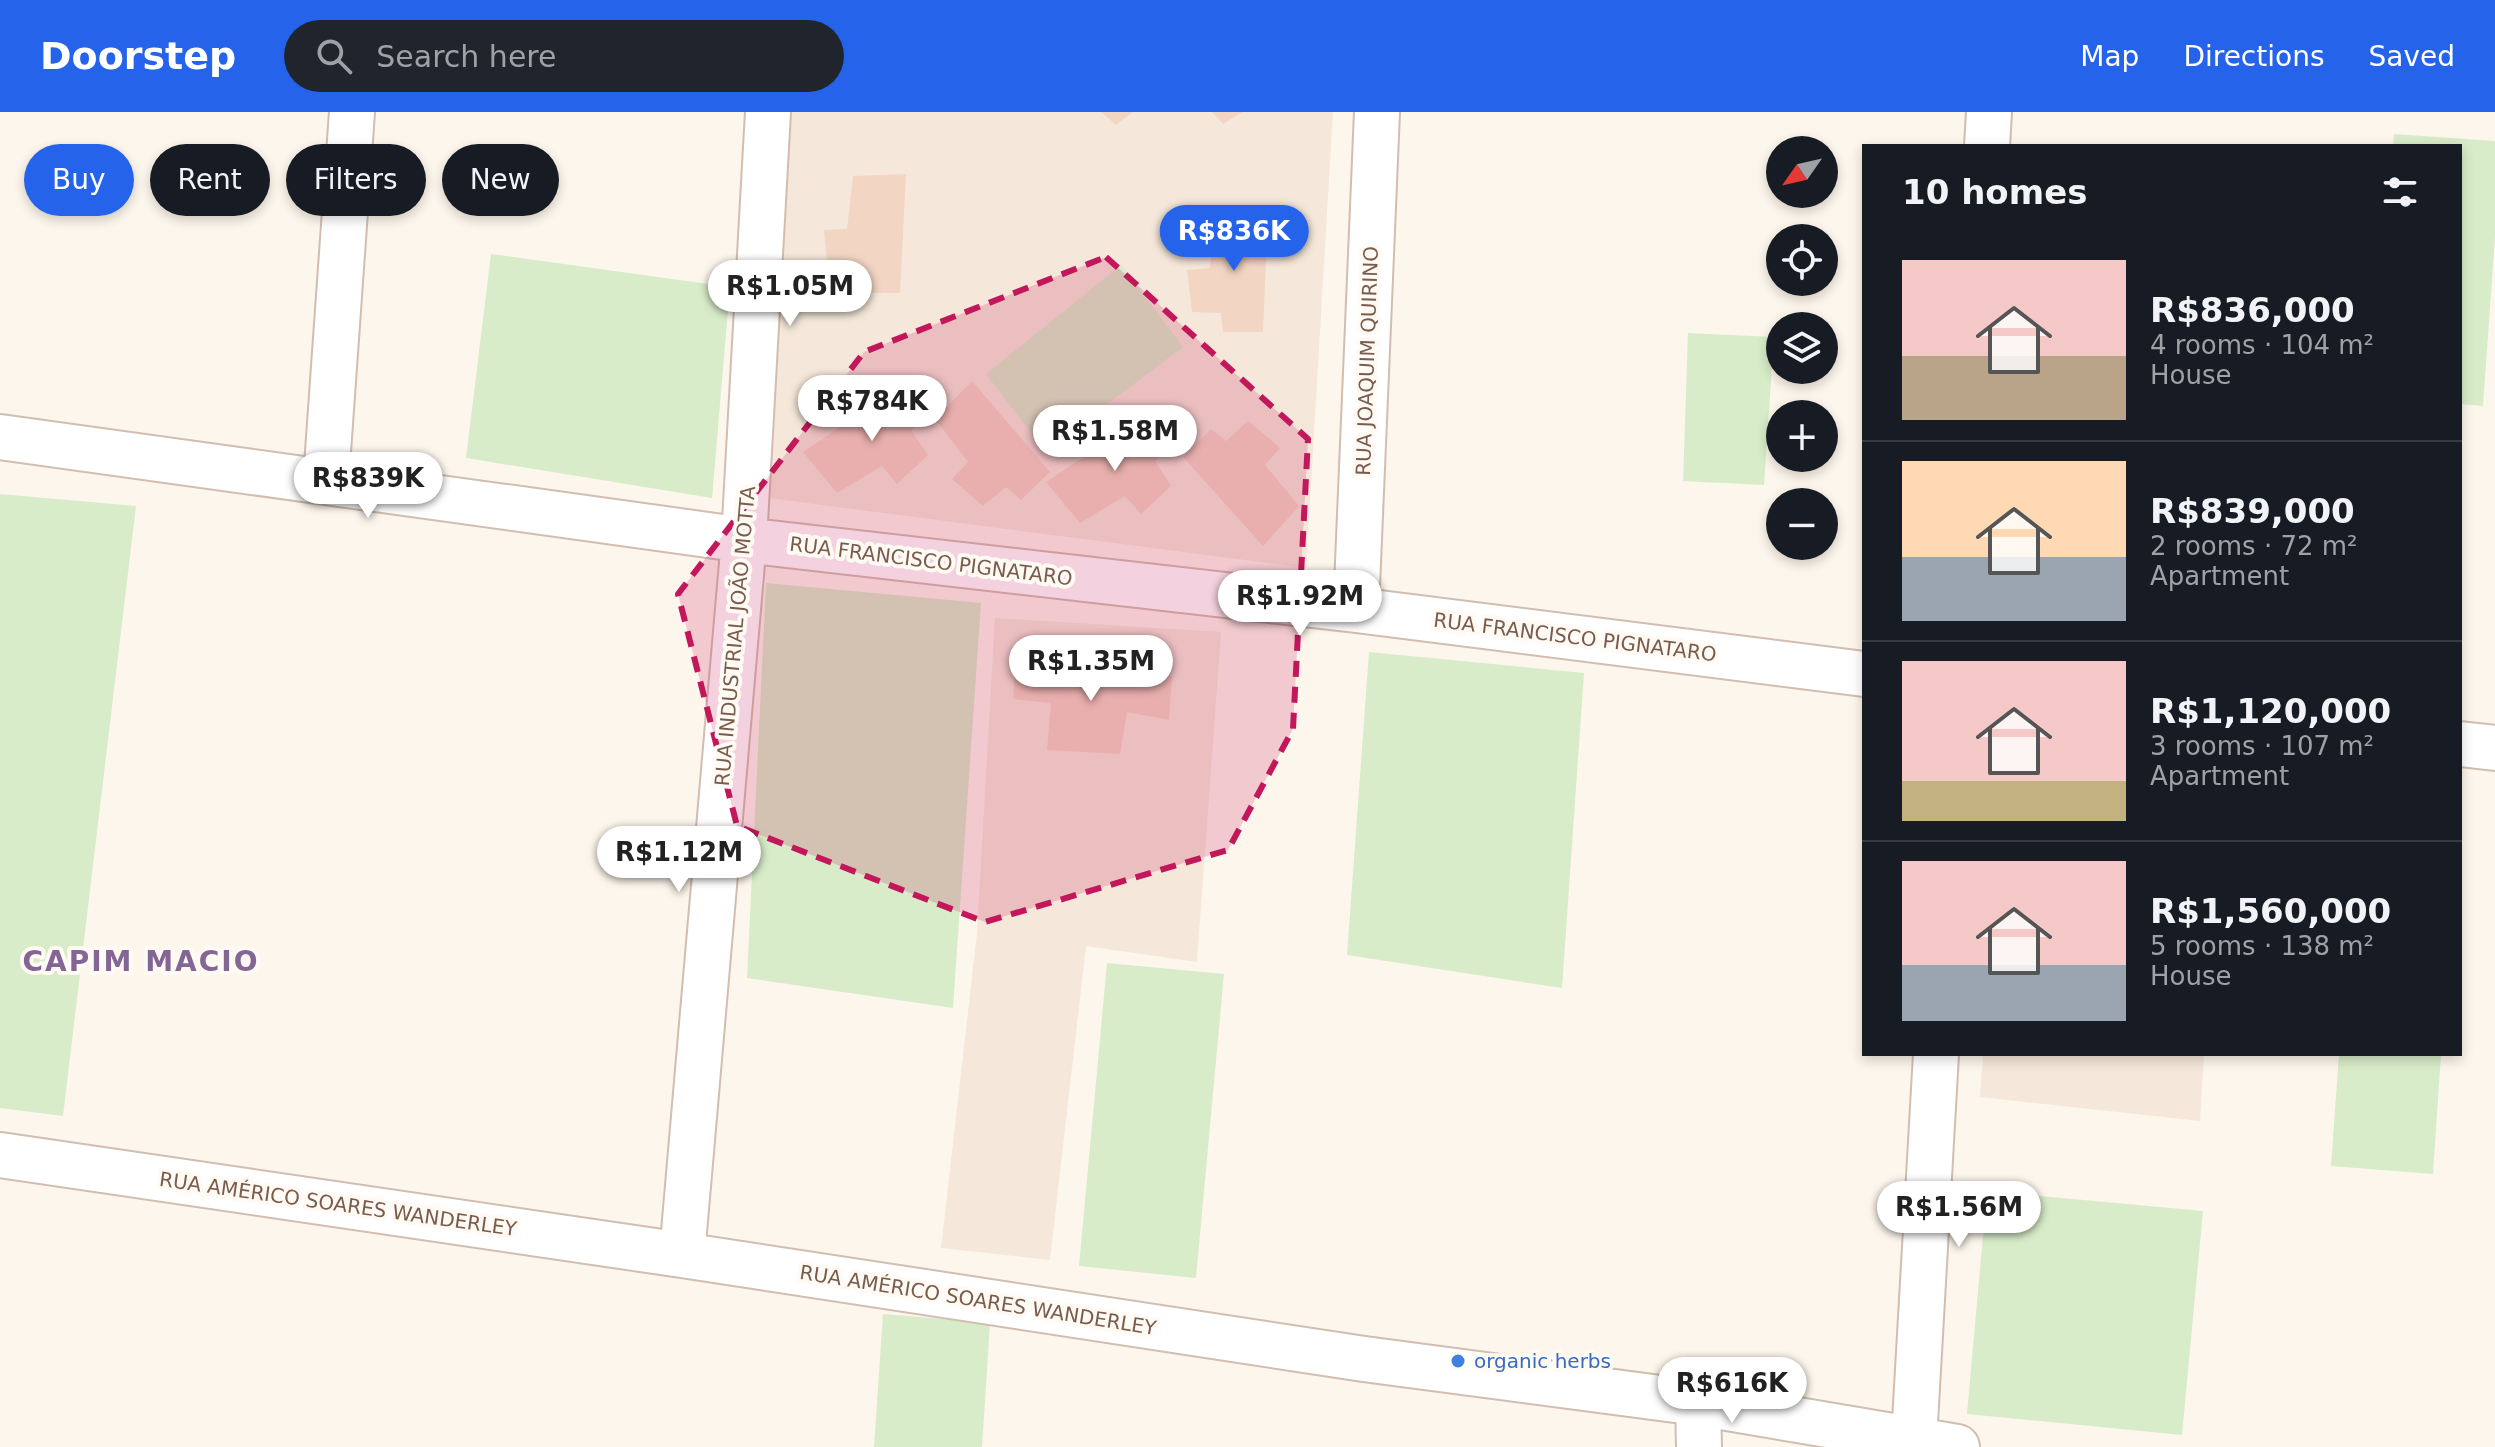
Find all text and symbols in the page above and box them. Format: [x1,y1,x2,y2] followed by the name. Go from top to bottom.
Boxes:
[284,20,844,92] search box
[40,34,236,78] text: Doorstep
[312,34,356,78] icon: search
[376,39,556,74] text: Search here
[2080,40,2139,73] text: Map
[2183,40,2324,73] text: Directions
[2368,40,2455,73] text: Saved
[1766,136,1838,208] north arrow
[1766,136,1838,560] map controls
[24,144,134,216] chip: Buy
[150,144,270,216] chip: Rent
[286,144,426,216] chip: Filters
[442,144,559,216] chip: New
[2378,170,2422,214] icon: filters
[1902,172,2087,212] text: 10 homes
[1169,205,1299,273] pin: R$836K
[1178,216,1290,246] text: R$836K
[1766,224,1838,296] button: locate
[1351,246,1383,476] street label: RUA JOAQUIM QUIRINO
[716,260,864,328] pin: R$1.05M
[726,271,854,301] text: R$1.05M
[2150,290,2355,330] text: R$836,000
[1966,292,2062,388] icon: home
[1766,312,1838,384] button: layers
[2150,330,2374,360] text: 4 rooms · 104 m²
[2150,360,2231,390] text: House
[807,375,937,443] pin: R$784K
[816,386,928,416] text: R$784K
[1766,400,1838,472] button: +
[1041,405,1189,473] pin: R$1.58M
[1051,416,1179,446] text: R$1.58M
[303,452,433,520] pin: R$839K
[312,463,424,493] text: R$839K
[710,485,760,787] street label: RUA INDUSTRIAL JOÃO MOTTA
[1766,488,1838,560] button: −
[2150,491,2355,531] text: R$839,000
[1966,493,2062,589] icon: home
[2150,531,2358,561] text: 2 rooms · 72 m²
[788,532,1074,590] street label: RUA FRANCISCO PIGNATARO
[2150,561,2289,591] text: Apartment
[1226,570,1374,638] pin: R$1.92M
[1236,581,1364,611] text: R$1.92M
[1432,608,1718,666] street label: RUA FRANCISCO PIGNATARO
[1017,635,1165,703] pin: R$1.35M
[1027,646,1155,676] text: R$1.35M
[2150,691,2391,731] text: R$1,120,000
[1966,693,2062,789] icon: home
[2150,731,2374,761] text: 3 rooms · 107 m²
[2150,761,2289,791] text: Apartment
[605,826,753,894] pin: R$1.12M
[615,837,743,867] text: R$1.12M
[2150,891,2391,931] text: R$1,560,000
[1966,893,2062,989] icon: home
[2150,931,2374,961] text: 5 rooms · 138 m²
[22,945,260,978] district label: CAPIM MACIO
[2150,961,2231,991] text: House
[158,1167,519,1241] street label: RUA AMÉRICO SOARES WANDERLEY
[1885,1181,2033,1249] pin: R$1.56M
[1895,1192,2023,1222] text: R$1.56M
[798,1260,1159,1340] street label: RUA AMÉRICO SOARES WANDERLEY
[1474,1349,1611,1373] place label: organic herbs
[1449,1352,1467,1370] marker: organic herbs
[1667,1357,1797,1425] pin: R$616K
[1676,1368,1788,1398] text: R$616K

